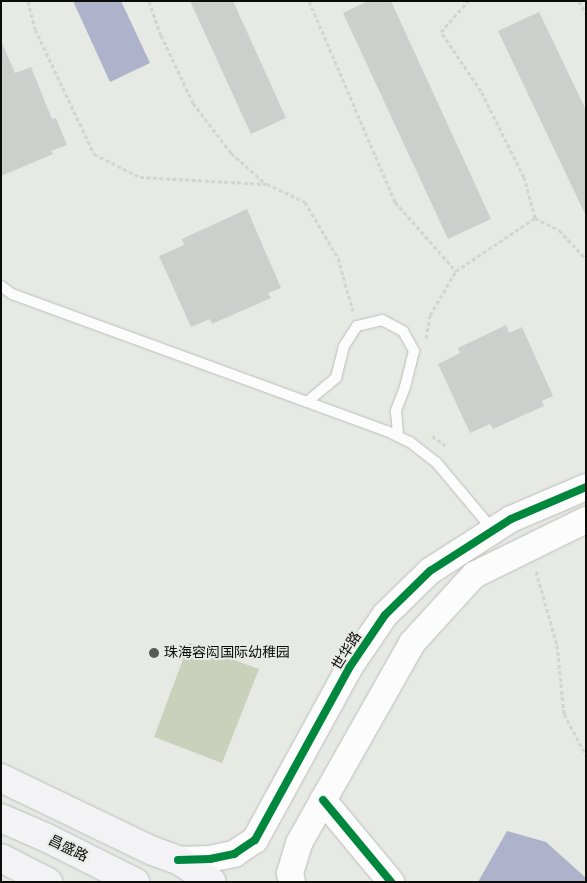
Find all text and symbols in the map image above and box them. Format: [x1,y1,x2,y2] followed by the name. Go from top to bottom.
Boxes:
[329,629,365,673] street label: 世华路
[164,645,290,661] place label: 珠海容闳国际幼稚园
[148,647,160,659] marker: 珠海容闳国际幼稚园
[45,832,91,866] street label: 昌盛路

